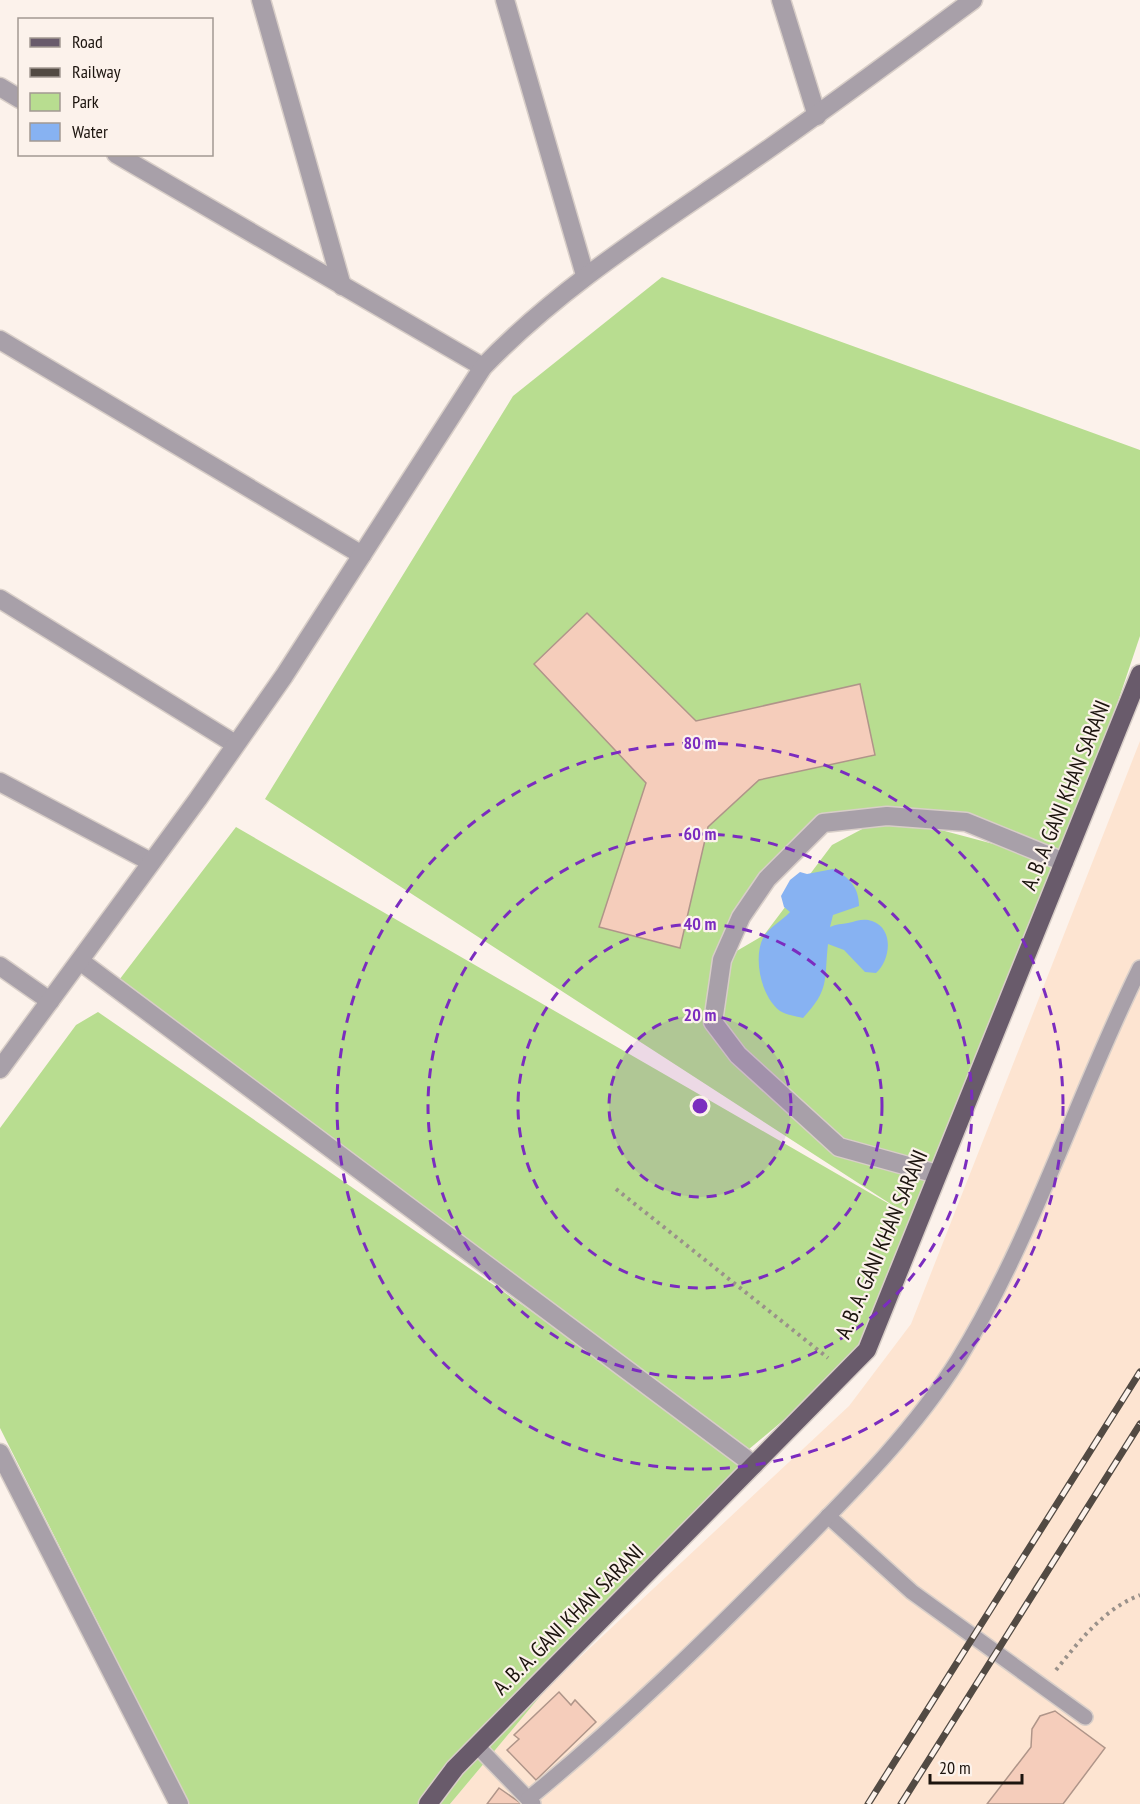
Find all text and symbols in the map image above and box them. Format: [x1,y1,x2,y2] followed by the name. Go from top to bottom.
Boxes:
[18,18,213,156] legend
[72,30,103,53] text: Road
[72,60,121,83] text: Railway
[72,90,99,113] text: Park
[72,120,108,143] text: Water
[1014,696,1116,894] street label: A. B. A. GANI KHAN SARANI
[684,731,716,754] text: 80 m
[684,822,716,845] text: 60 m
[684,912,716,935] text: 40 m
[684,1003,716,1026] text: 20 m
[690,1096,710,1116] centre of rings
[829,1145,933,1343] street label: A. B. A. GANI KHAN SARANI
[487,1538,649,1700] street label: A. B. A. GANI KHAN SARANI
[930,1747,1022,1785] scale bar
[939,1756,971,1779] text: 20 m

